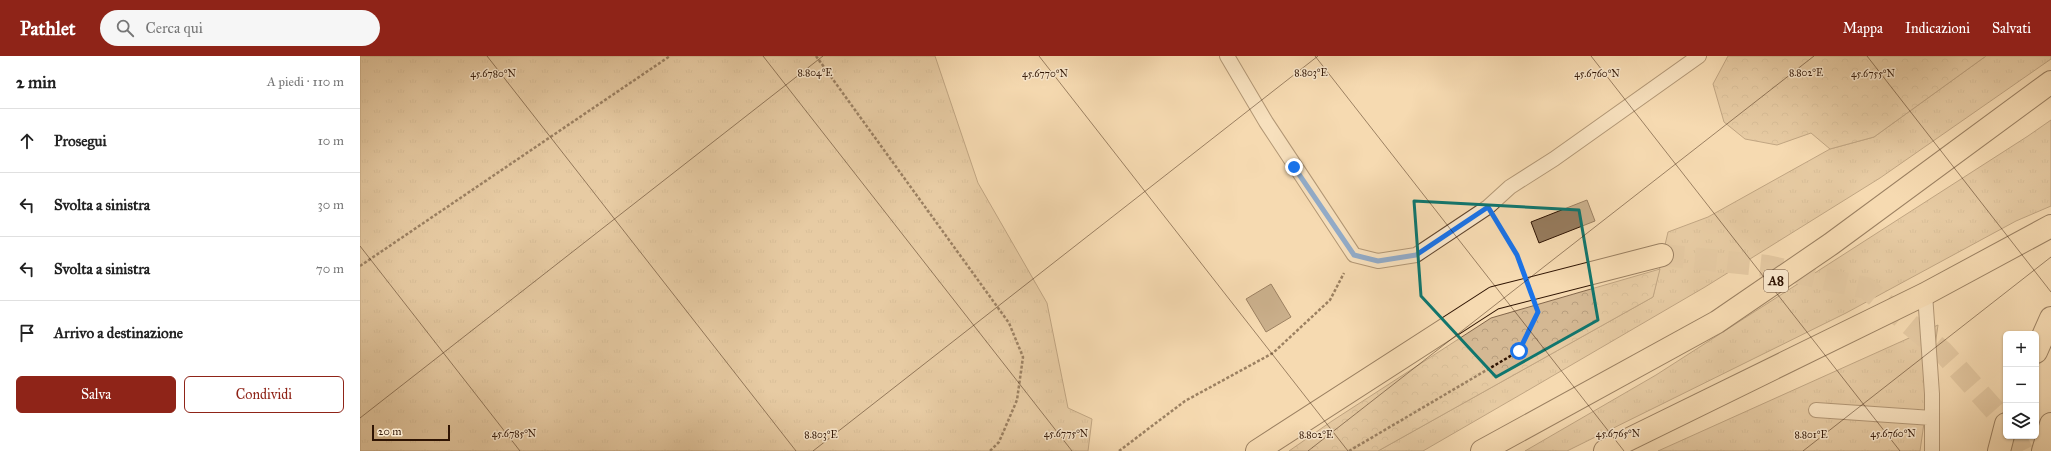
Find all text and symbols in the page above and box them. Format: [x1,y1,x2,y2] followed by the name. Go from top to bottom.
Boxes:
[100,10,380,46] search box
[20,17,76,40] text: Pathlet
[114,17,136,39] icon: search
[146,19,203,37] text: Cerca qui
[1843,20,1883,37] text: Mappa
[1905,20,1970,37] text: Indicazioni
[1992,20,2031,37] text: Salvati
[798,67,832,79] text: 8.804°E
[1294,67,1328,79] text: 8.803°E
[1789,67,1823,79] text: 8.802°E
[470,68,516,80] text: 45.6780°N
[1022,68,1068,80] text: 45.6770°N
[1574,68,1620,80] text: 45.6760°N
[1851,68,1895,80] text: 45.6755°N
[16,72,56,93] text: 2 min
[267,74,344,90] text: A piedi · 110 m
[16,130,38,152] icon: ahead
[54,132,107,150] text: Prosegui
[318,133,344,149] text: 10 m
[1285,158,1303,176] route end
[16,194,38,216] icon: left
[54,196,150,214] text: Svolta a sinistra
[318,197,344,213] text: 30 m
[16,258,38,280] icon: left
[54,260,150,278] text: Svolta a sinistra
[316,261,344,277] text: 70 m
[1764,270,1788,292] road number: A8
[16,322,38,344] icon: arrive
[54,324,183,342] text: Arrivo a destinazione
[2003,331,2039,439] map controls
[2003,331,2039,367] button: +
[1510,342,1528,360] route start
[2003,367,2039,403] button: −
[16,376,176,413] button: Salva
[184,376,344,413] button: Condividi
[2003,403,2039,439] button: layers
[372,423,450,442] scale bar
[378,425,401,438] text: 20 m
[492,428,537,440] text: 45.6785°N
[1044,428,1089,440] text: 45.6775°N
[1596,428,1641,440] text: 45.6765°N
[1870,428,1916,440] text: 45.6760°N
[804,429,838,441] text: 8.803°E
[1299,429,1333,441] text: 8.802°E
[1794,429,1828,441] text: 8.801°E

